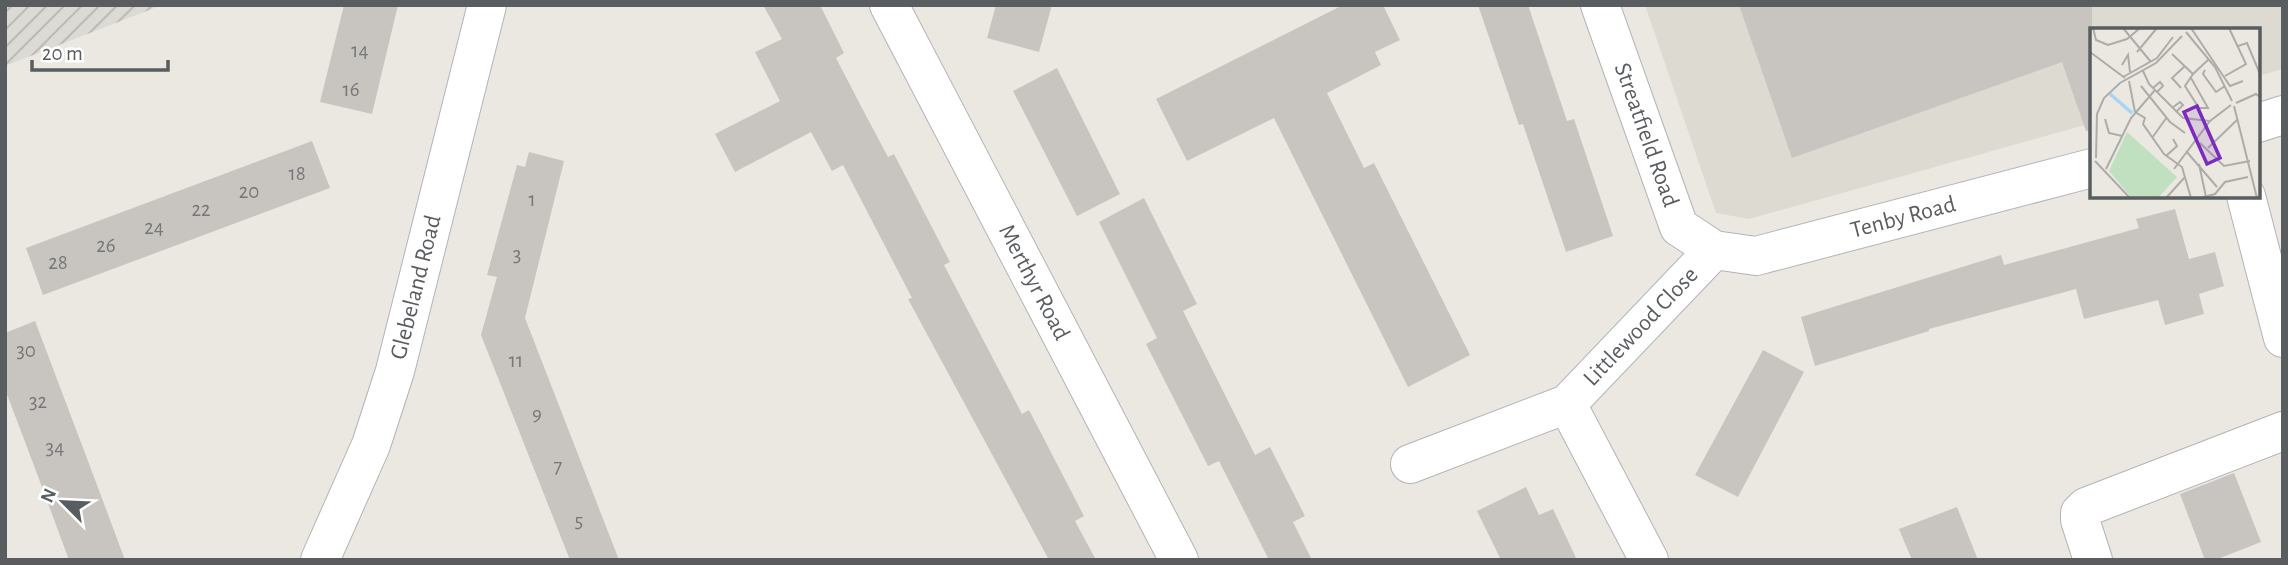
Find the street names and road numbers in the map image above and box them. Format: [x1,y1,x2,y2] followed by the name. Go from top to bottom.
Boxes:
[1610,60,1683,210] street label: Streatfield Road
[1848,192,1958,243] street label: Tenby Road
[386,213,446,362] street label: Glebeland Road
[994,221,1074,344] street label: Merthyr Road
[1579,263,1703,391] street label: Littlewood Close

